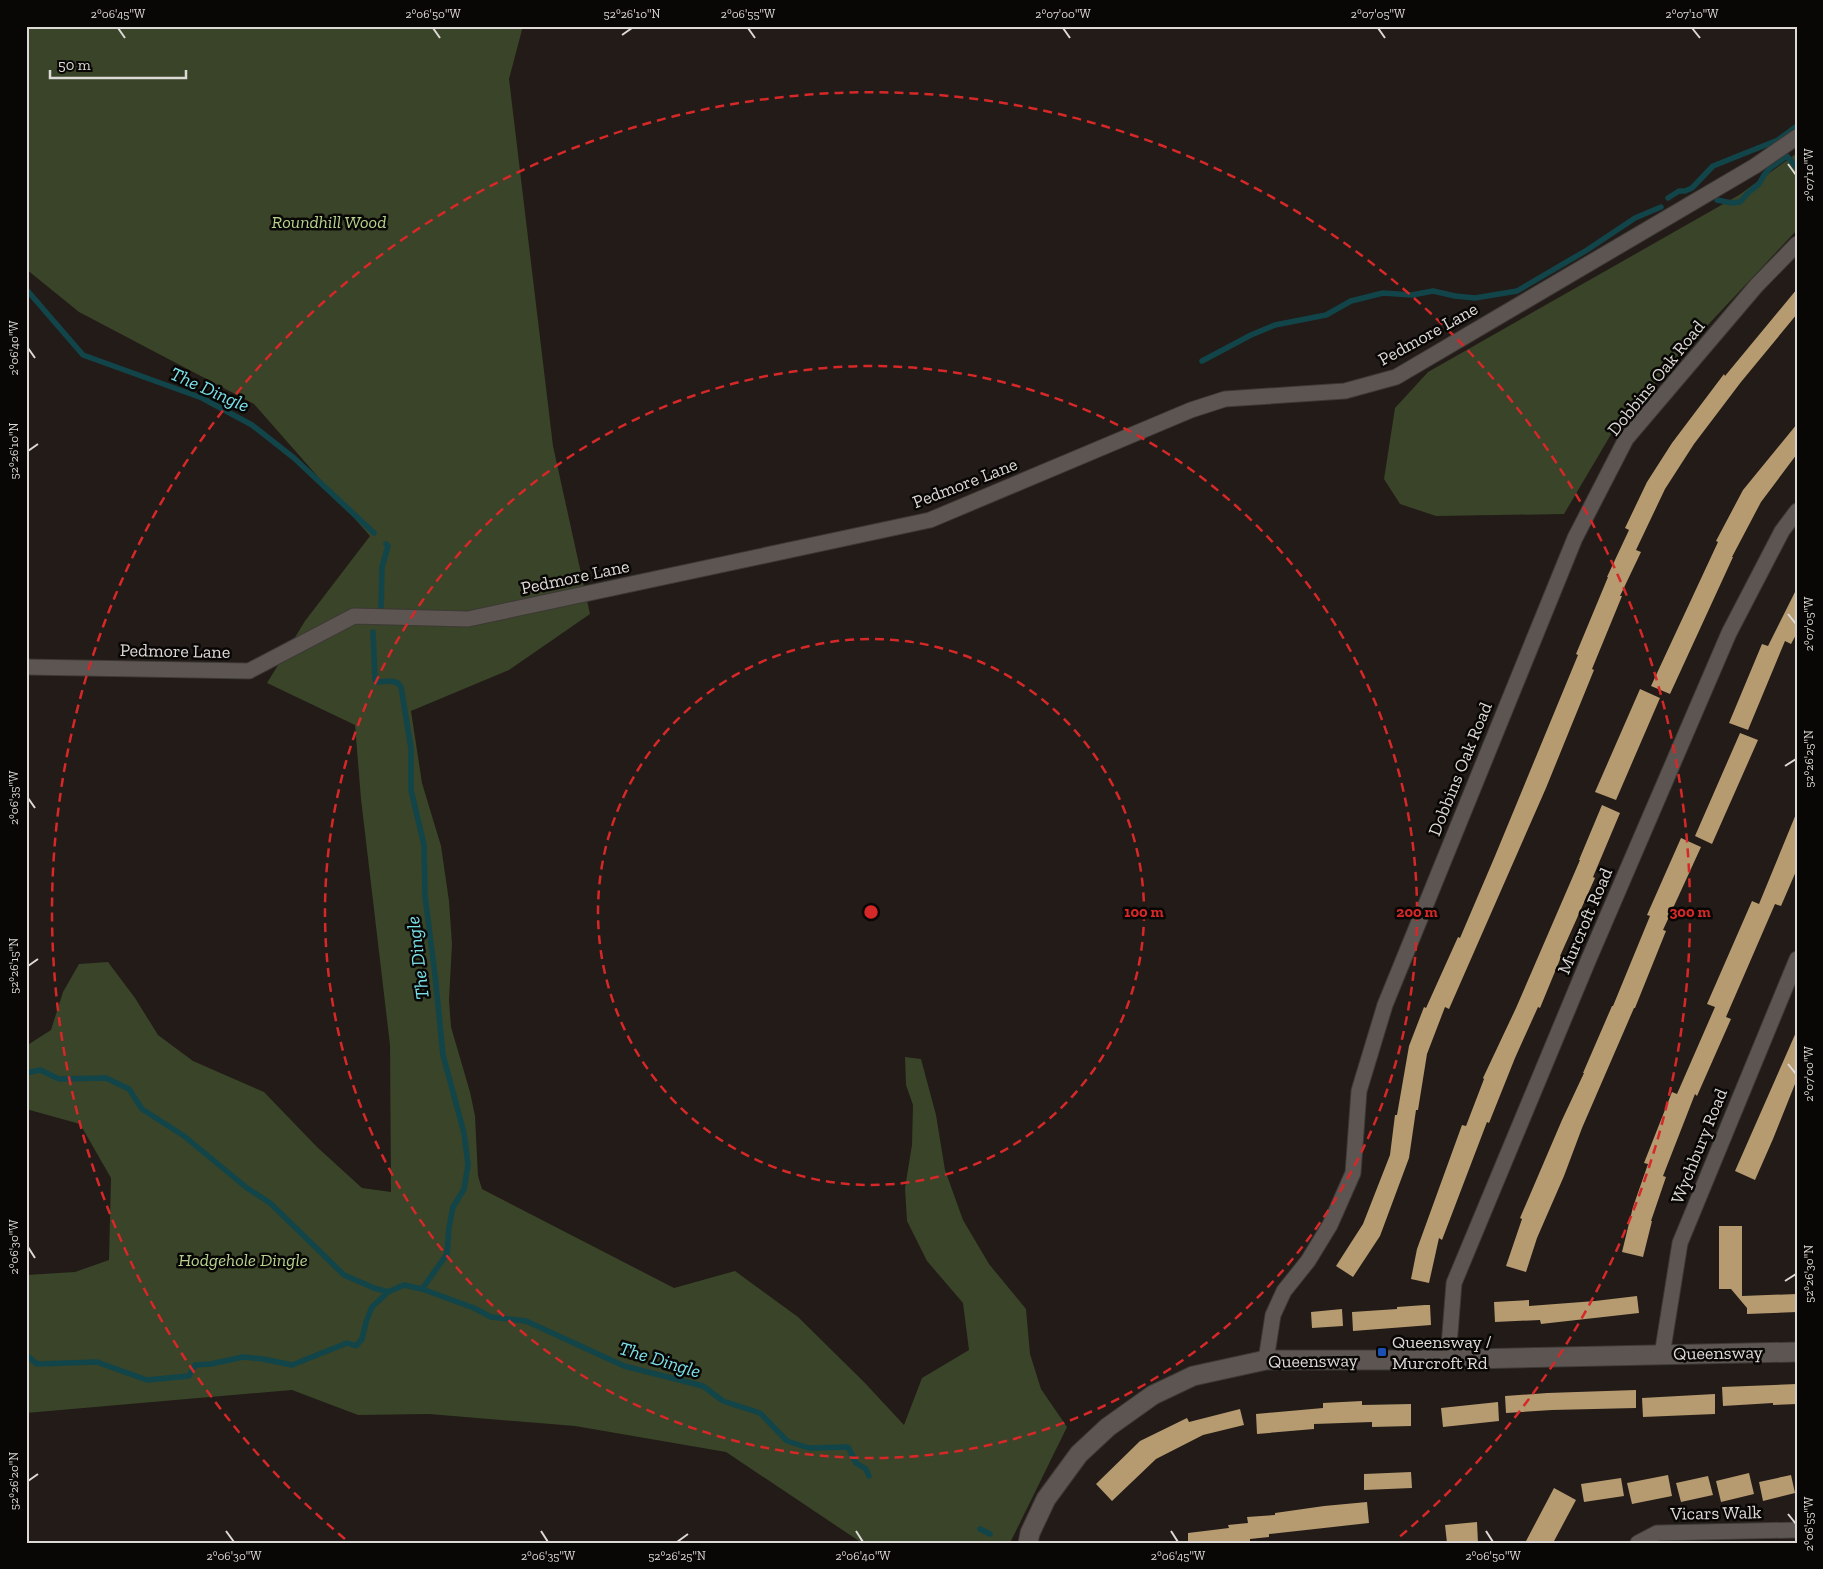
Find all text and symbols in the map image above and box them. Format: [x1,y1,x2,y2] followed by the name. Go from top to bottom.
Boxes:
[91,7,146,21] text: 2°06'45"W
[405,7,461,21] text: 2°06'50"W
[604,7,661,21] text: 52°26'10"N
[721,7,776,21] text: 2°06'55"W
[1035,7,1091,21] text: 2°07'00"W
[1351,7,1406,21] text: 2°07'05"W
[1666,7,1719,21] text: 2°07'10"W
[50,48,186,80] scale bar
[58,56,91,74] text: 50 m
[1802,148,1816,201] text: 2°07'10"W
[272,211,386,233] park label: Roundhill Wood
[1374,298,1482,370] street label: Pedmore Lane
[1603,316,1709,440] street label: Dobbins Oak Road
[7,320,21,376] text: 2°06'40"W
[167,362,253,417] water label: The Dingle
[7,422,21,479] text: 52°26'10"N
[910,453,1020,513] street label: Pedmore Lane
[519,555,631,599] street label: Pedmore Lane
[1802,596,1816,651] text: 2°07'05"W
[120,639,230,663] street label: Pedmore Lane
[1423,699,1497,839] street label: Dobbins Oak Road
[1802,730,1816,788] text: 52°26'25"N
[7,770,21,825] text: 2°06'35"W
[1553,864,1617,978] street label: Murcroft Road
[862,903,880,921] centre of rings
[1124,903,1164,921] text: 100 m
[1396,903,1438,921] text: 200 m
[1669,903,1711,921] text: 300 m
[401,915,434,1001] water label: The Dingle
[7,938,21,994] text: 52°26'15"N
[1802,1046,1816,1102] text: 2°07'00"W
[1666,1085,1732,1207] street label: Wychbury Road
[7,1219,21,1274] text: 2°06'30"W
[1802,1245,1816,1303] text: 52°26'30"N
[178,1249,308,1271] park label: Hodgehole Dingle
[1392,1331,1492,1374] place label: Queensway / Murcroft Rd
[616,1336,703,1383] water label: The Dingle
[1673,1341,1764,1365] street label: Queensway
[1376,1346,1388,1358] marker: Queensway / Murcroft Rd
[1268,1349,1359,1373] street label: Queensway
[7,1452,21,1510] text: 52°26'20"N
[1802,1496,1816,1551] text: 2°06'55"W
[1669,1501,1762,1525] street label: Vicars Walk
[207,1549,262,1563] text: 2°06'30"W
[521,1549,576,1563] text: 2°06'35"W
[648,1549,706,1563] text: 52°26'25"N
[835,1549,891,1563] text: 2°06'40"W
[1151,1549,1206,1563] text: 2°06'45"W
[1465,1549,1521,1563] text: 2°06'50"W

